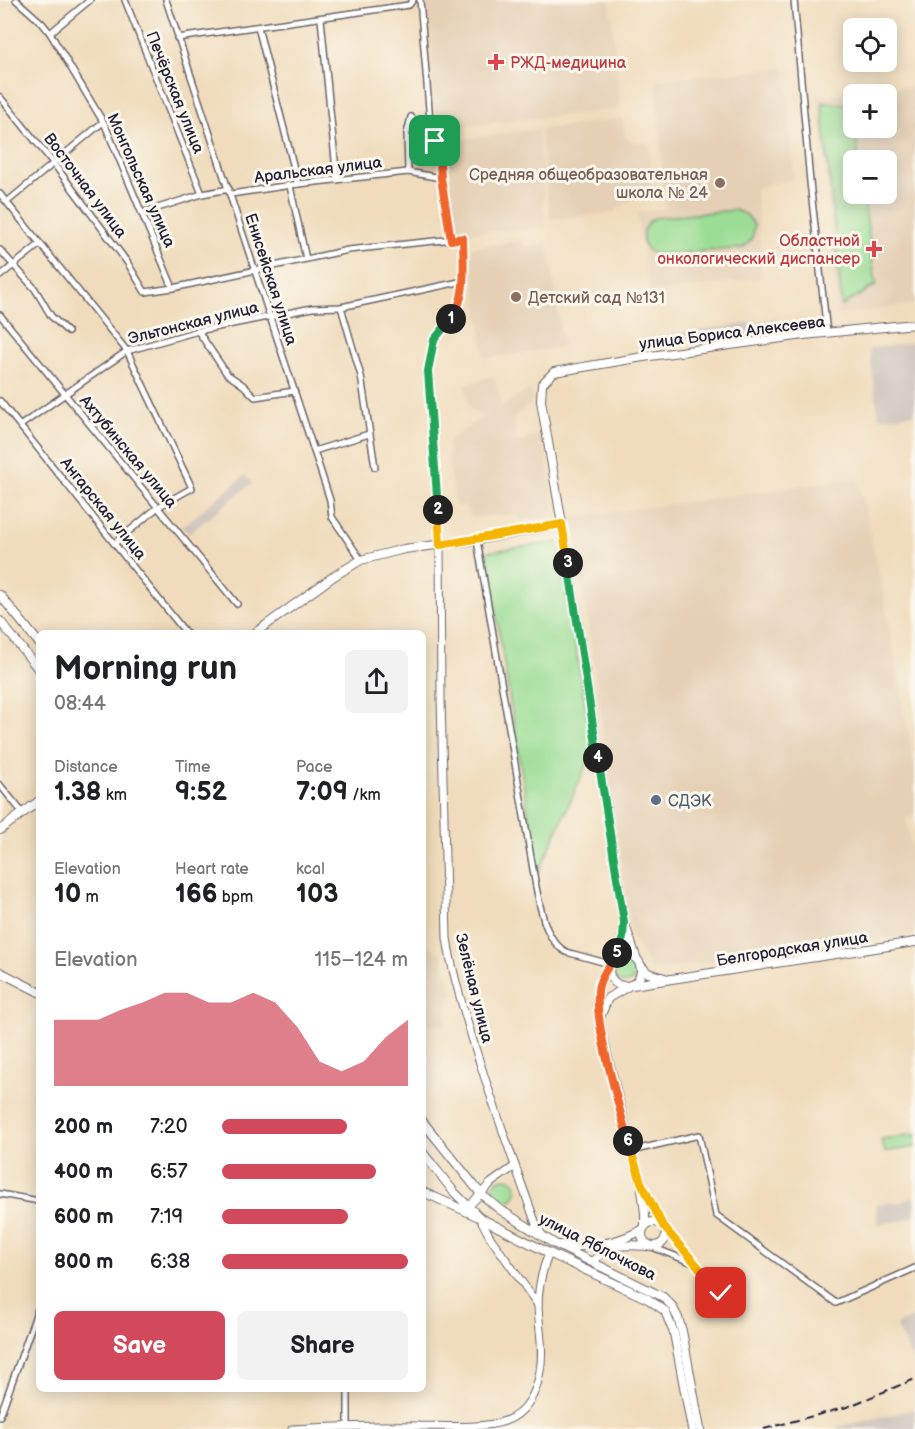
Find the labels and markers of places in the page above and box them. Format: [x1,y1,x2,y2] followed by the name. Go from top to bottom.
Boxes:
[487,53,505,71] marker: РЖД-медицина
[510,54,627,73] place label: РЖД-медицина
[409,115,460,166] pin
[469,166,708,203] place label: Средняя общеобразовательная школа № 24
[713,176,727,190] marker: Средняя общеобразовательная школа № 24
[658,232,860,269] place label: Областной онкологический диспансер
[865,240,883,258] marker: Областной онкологический диспансер
[528,289,665,308] place label: Детский сад №131
[509,290,523,304] marker: Детский сад №131
[436,304,466,334] pin: 1
[423,495,453,525] pin: 2
[553,548,583,578] pin: 3
[583,743,613,773] pin: 4
[668,792,712,811] place label: СДЭК
[649,793,663,807] marker: СДЭК
[602,938,632,968] pin: 5
[613,1126,643,1156] pin: 6
[695,1267,746,1318] pin

